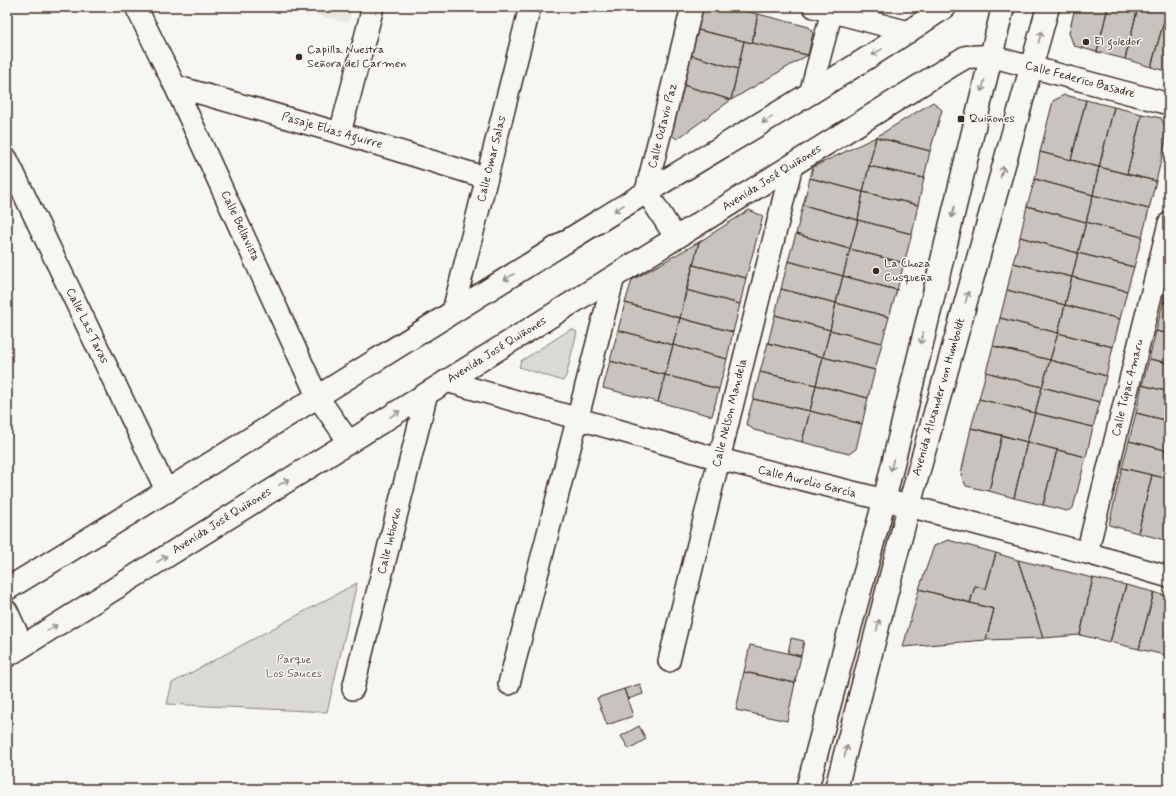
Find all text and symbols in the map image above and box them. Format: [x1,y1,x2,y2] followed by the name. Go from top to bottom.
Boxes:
[1037,31,1044,44] one-way arrow
[1094,34,1141,51] place label: El goledor
[1081,37,1091,47] marker: El goledor
[307,42,406,72] place label: Capilla Nuestra Señora del Carmen
[871,48,883,56] one-way arrow
[294,52,304,62] marker: Capilla Nuestra Señora del Carmen
[1023,58,1137,102] street label: Calle Federico Basadre
[979,79,987,92] one-way arrow
[645,81,681,170] street label: Calle Octavio Paz
[279,109,384,154] street label: Pasaje Elias Aguirre
[969,111,1015,127] place label: Quiñones
[474,114,510,204] street label: Calle Omar Salas
[956,114,966,124] marker: Quiñones
[761,116,773,124] one-way arrow
[719,141,825,215] street label: Avenida José Quiñones
[999,166,1007,179] one-way arrow
[217,188,263,264] street label: Calle Bellavista
[613,205,625,213] one-way arrow
[949,205,956,218] one-way arrow
[884,256,933,286] place label: La Choza Cusqueña
[871,266,881,276] marker: La Choza Cusqueña
[504,273,515,281] one-way arrow
[62,285,112,367] street label: Calle Las Taras
[964,291,971,304] one-way arrow
[444,313,550,387] street label: Avenida José Quiñones
[909,316,969,478] street label: Avenida Alexander von Humboldt
[918,332,926,345] one-way arrow
[1108,337,1148,438] street label: Calle Túpac Amaru
[709,357,751,469] street label: Calle Nelson Mandela
[389,409,401,417] one-way arrow
[888,458,895,471] one-way arrow
[756,462,858,502] street label: Calle Aurelio García
[278,478,290,486] one-way arrow
[169,484,275,558] street label: Avenida José Quiñones
[374,506,406,576] street label: Calle Intiorko
[156,554,168,562] one-way arrow
[875,619,883,632] one-way arrow
[46,623,58,631] one-way arrow
[266,652,322,682] park label: Parque Los Sauces
[843,745,850,758] one-way arrow

